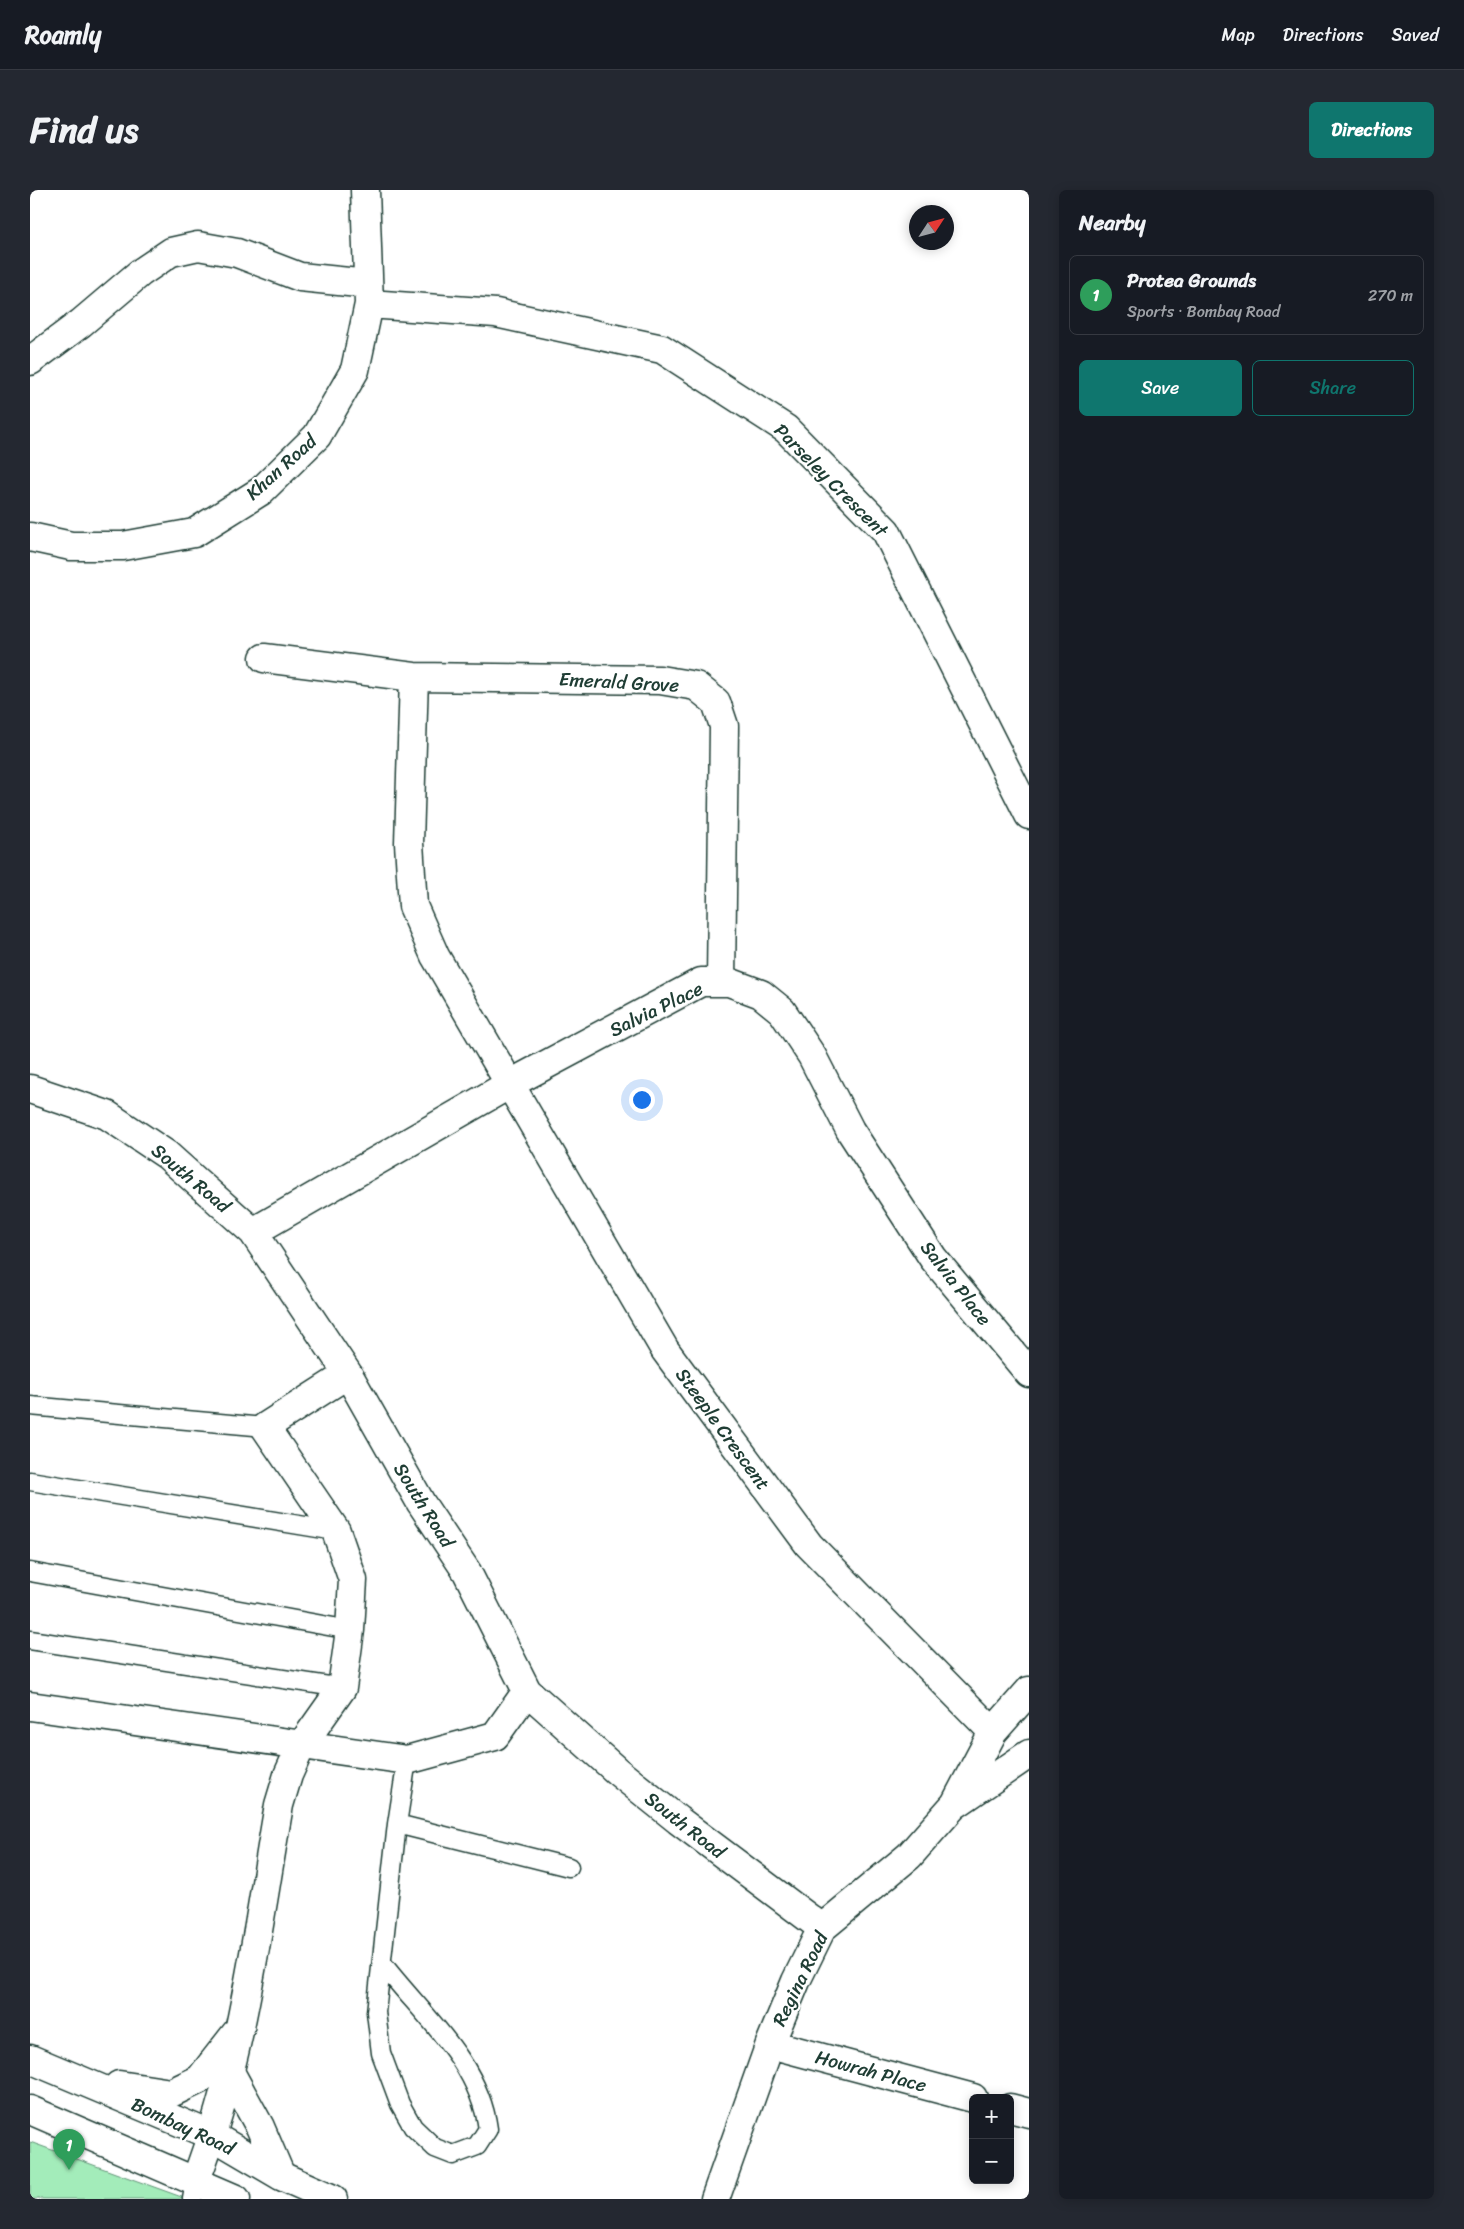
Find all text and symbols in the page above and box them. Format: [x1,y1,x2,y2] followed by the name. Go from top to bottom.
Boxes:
[25,14,101,56] text: Roamly
[1222,19,1255,51] text: Map
[1283,19,1364,51] text: Directions
[1392,19,1439,51] text: Saved
[30,99,138,161] text: Find us
[1309,102,1434,158] button: Directions
[1079,204,1145,242] text: Nearby
[909,205,954,250] north arrow
[1127,264,1256,297] text: Protea Grounds
[1093,281,1099,310] text: 1
[1368,281,1413,310] text: 270 m
[1127,297,1280,326] text: Sports · Bombay Road
[1079,360,1242,416] button: Save
[1252,360,1414,416] button: Share
[766,415,897,546] street label: Parseley Crescent
[238,424,326,508] street label: Khan Road
[558,662,680,702] street label: Emerald Grove
[603,972,709,1046] street label: Salvia Place
[629,1087,655,1113] your location
[144,1135,240,1223] street label: South Road
[912,1233,1000,1333] street label: Salvia Place
[667,1361,779,1497] street label: Steeple Crescent
[385,1456,464,1556] street label: South Road
[637,1783,734,1869] street label: South Road
[763,1924,838,2032] street label: Regina Road
[812,2040,931,2102] street label: Howrah Place
[126,2088,242,2165] street label: Bombay Road
[969,2094,1014,2184] map controls
[969,2094,1014,2139] button: +
[53,2129,85,2170] pin: 1
[969,2139,1014,2184] button: −

